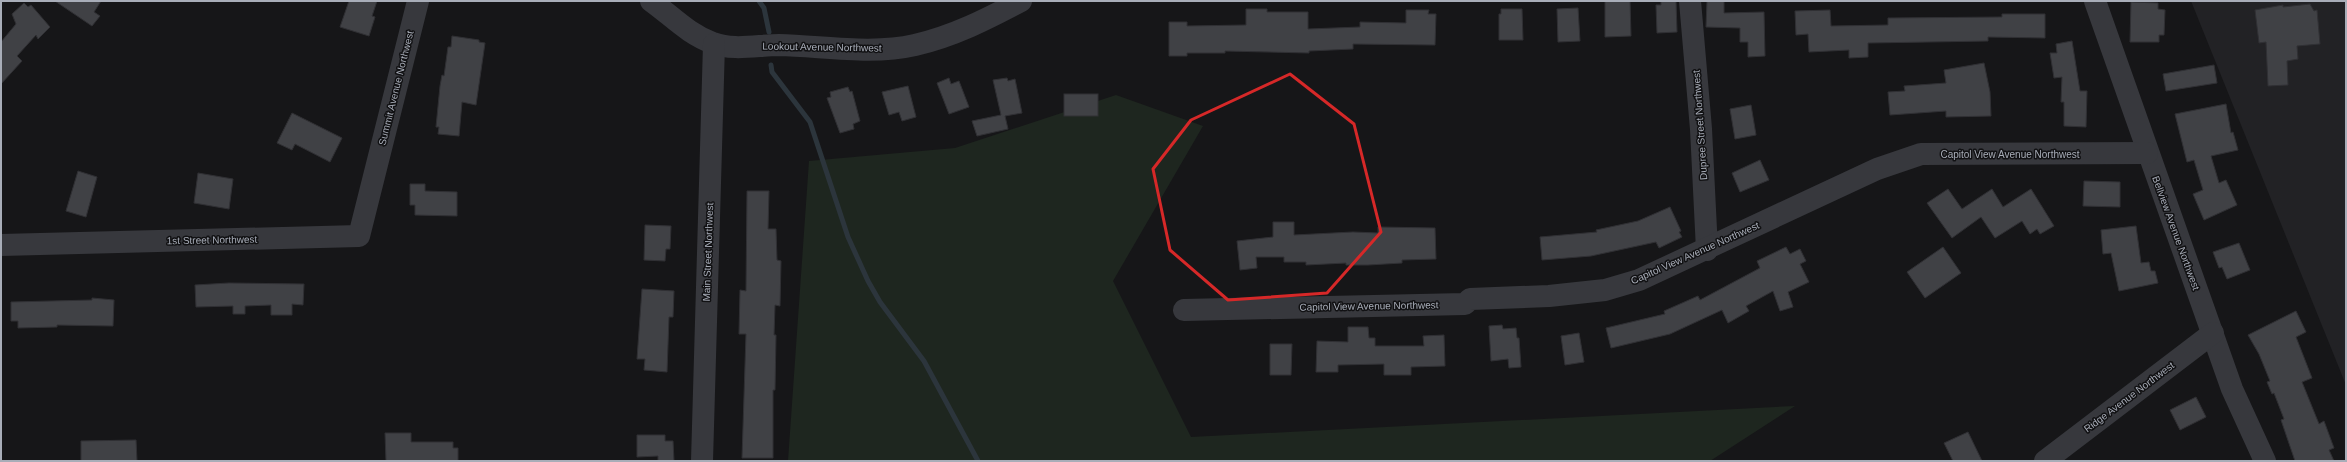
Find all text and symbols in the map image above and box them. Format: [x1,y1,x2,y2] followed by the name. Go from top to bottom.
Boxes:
[376,29,416,146] street label: Summit Avenue Northwest
[762,40,882,54] street label: Lookout Avenue Northwest
[1691,70,1709,180] street label: Dupree Street Northwest
[1940,149,2080,160] street label: Capitol View Avenue Northwest
[2150,175,2202,292] street label: Bellview Avenue Northwest
[701,202,715,302] street label: Main Street Northwest
[1629,220,1761,286] street label: Capitol View Avenue Northwest
[167,234,258,246] street label: 1st Street Northwest
[1299,299,1439,313] street label: Capitol View Avenue Northwest
[2082,359,2176,434] street label: Ridge Avenue Northwest

